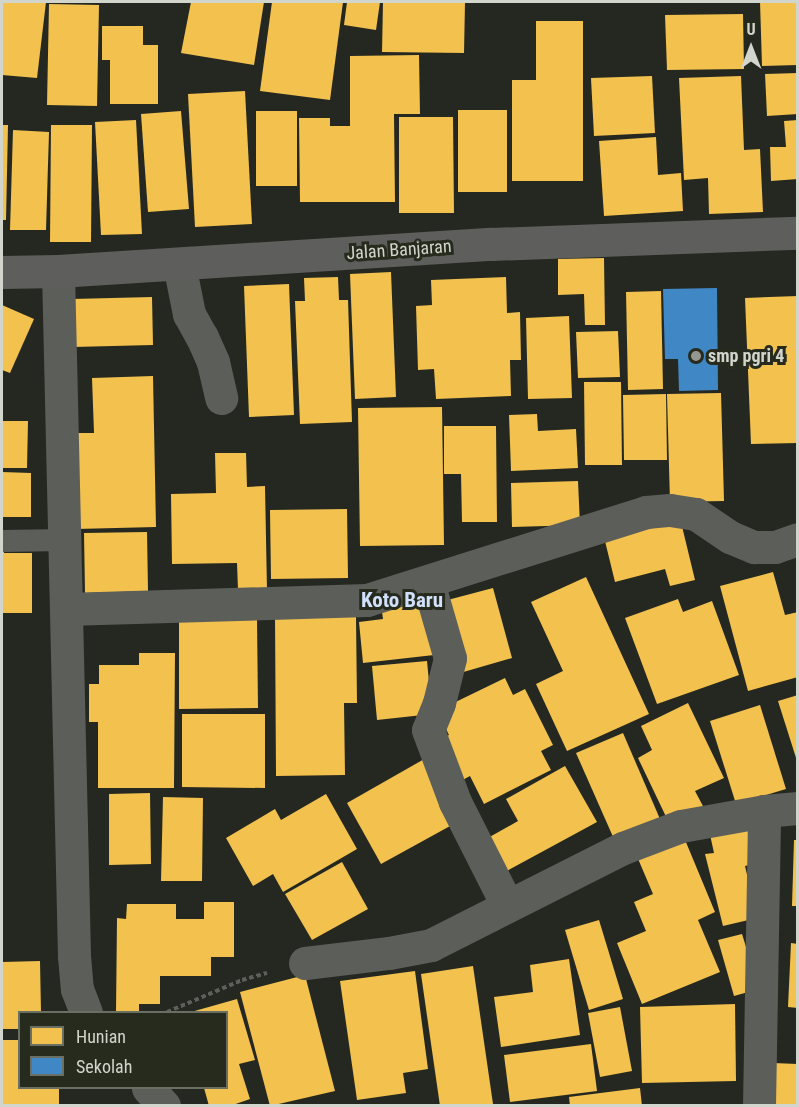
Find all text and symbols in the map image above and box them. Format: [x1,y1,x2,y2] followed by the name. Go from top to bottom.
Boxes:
[721,18,781,78] north arrow
[746,20,756,39] text: U
[346,236,452,264] street label: Jalan Banjaran
[708,345,784,367] place label: smp pgri 4
[689,349,703,363] marker: smp pgri 4
[361,587,443,613] district label: Koto Baru
[18,1011,228,1089] legend
[76,1026,126,1047] text: Hunian
[76,1056,132,1077] text: Sekolah

